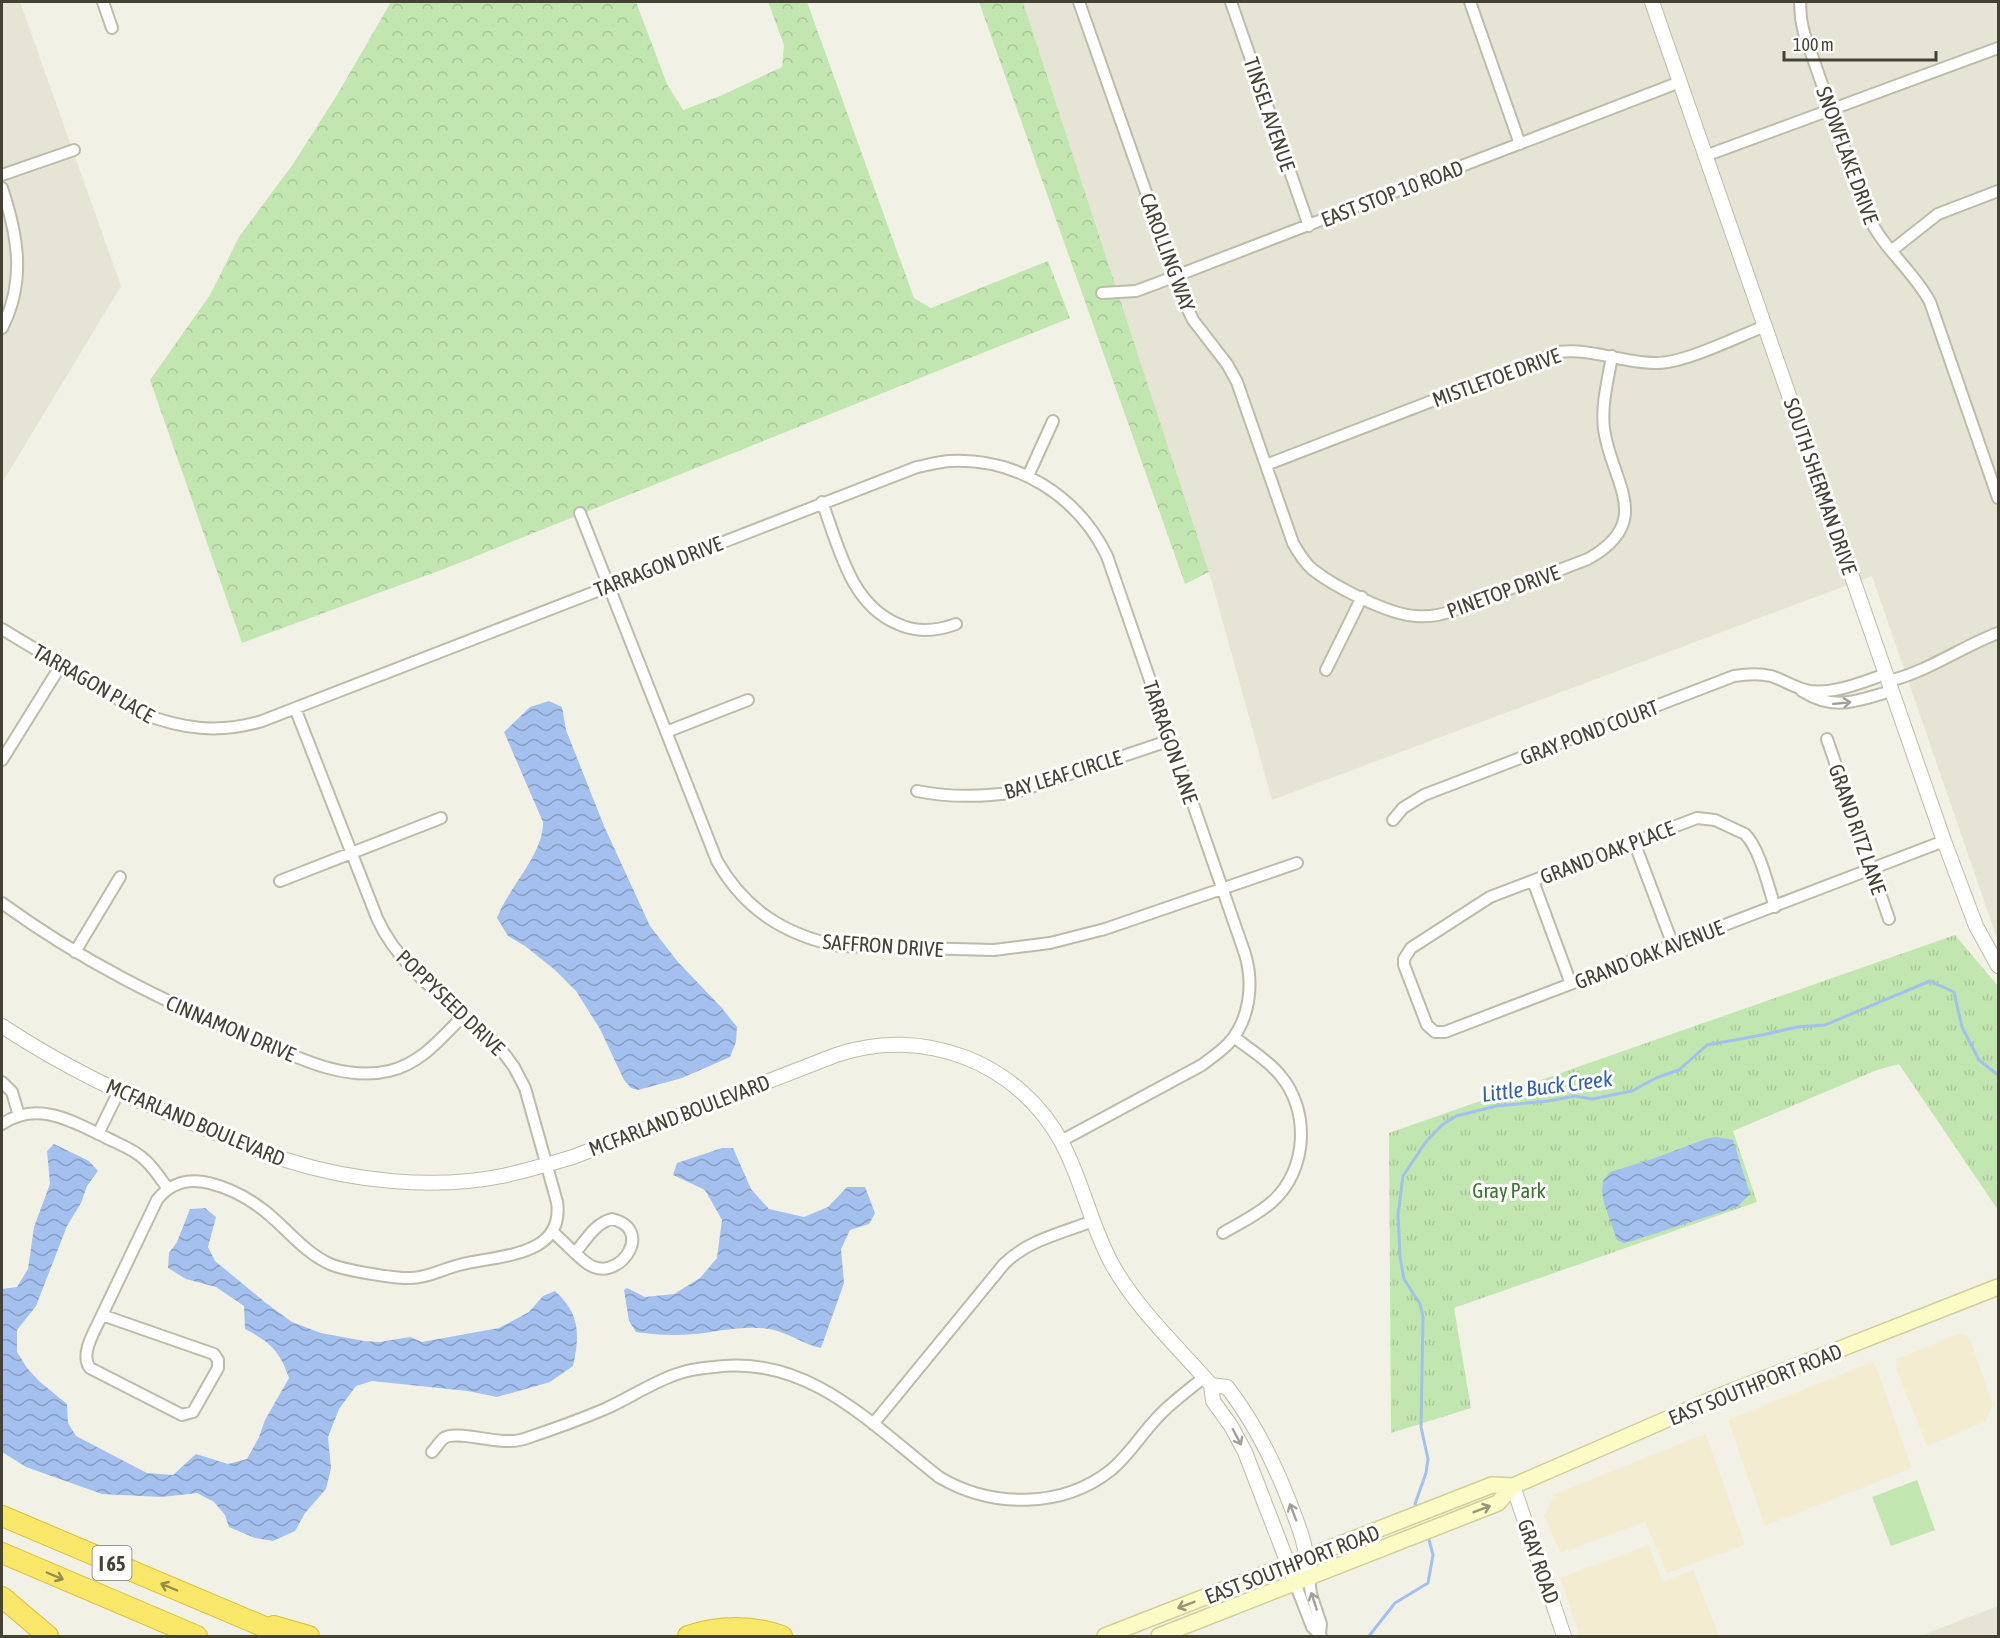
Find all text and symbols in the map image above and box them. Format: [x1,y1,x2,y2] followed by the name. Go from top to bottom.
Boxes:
[1784,24,1936,62] scale bar
[1793,34,1834,55] text: 100 m
[1239,54,1301,174] street label: TINSEL AVENUE
[1812,83,1884,227] street label: SNOWFLAKE DRIVE
[1317,155,1467,231] street label: EAST STOP 10 ROAD
[1136,190,1201,315] street label: CAROLLING WAY
[1429,343,1563,411] street label: MISTLETOE DRIVE
[1780,395,1862,577] street label: SOUTH SHERMAN DRIVE
[590,531,726,601] street label: TARRAGON DRIVE
[1443,560,1563,622] street label: PINETOP DRIVE
[29,639,159,727] street label: TARRAGON PLACE
[1139,677,1203,807] street label: TARRAGON LANE
[1517,695,1661,769] street label: GRAY POND COURT
[1831,697,1851,708] one-way arrow
[1001,745,1125,803] street label: BAY LEAF CIRCLE
[1824,761,1892,897] street label: GRAND RITZ LANE
[1537,815,1678,889] street label: GRAND OAK PLACE
[1571,915,1727,993] street label: GRAND OAK AVENUE
[822,929,944,961] street label: SAFFRON DRIVE
[392,945,510,1060] street label: POPPYSEED DRIVE
[163,990,299,1066] street label: CINNAMON DRIVE
[1480,1065,1614,1107] water label: Little Buck Creek
[585,1069,773,1161] street label: MCFARLAND BOULEVARD
[103,1073,289,1171] street label: MCFARLAND BOULEVARD
[1472,1178,1546,1202] park label: Gray Park
[1665,1338,1845,1430] street label: EAST SOUTHPORT ROAD
[1232,1427,1243,1445] one-way arrow
[1287,1503,1298,1522] one-way arrow
[1473,1503,1491,1514] one-way arrow
[1513,1516,1565,1606] street label: GRAY ROAD
[1201,1520,1383,1608] street label: EAST SOUTHPORT ROAD
[92,1546,132,1580] road number: I 65
[46,1571,64,1582] one-way arrow
[160,1581,179,1592] one-way arrow
[1308,1592,1319,1611] one-way arrow
[1177,1600,1196,1611] one-way arrow

